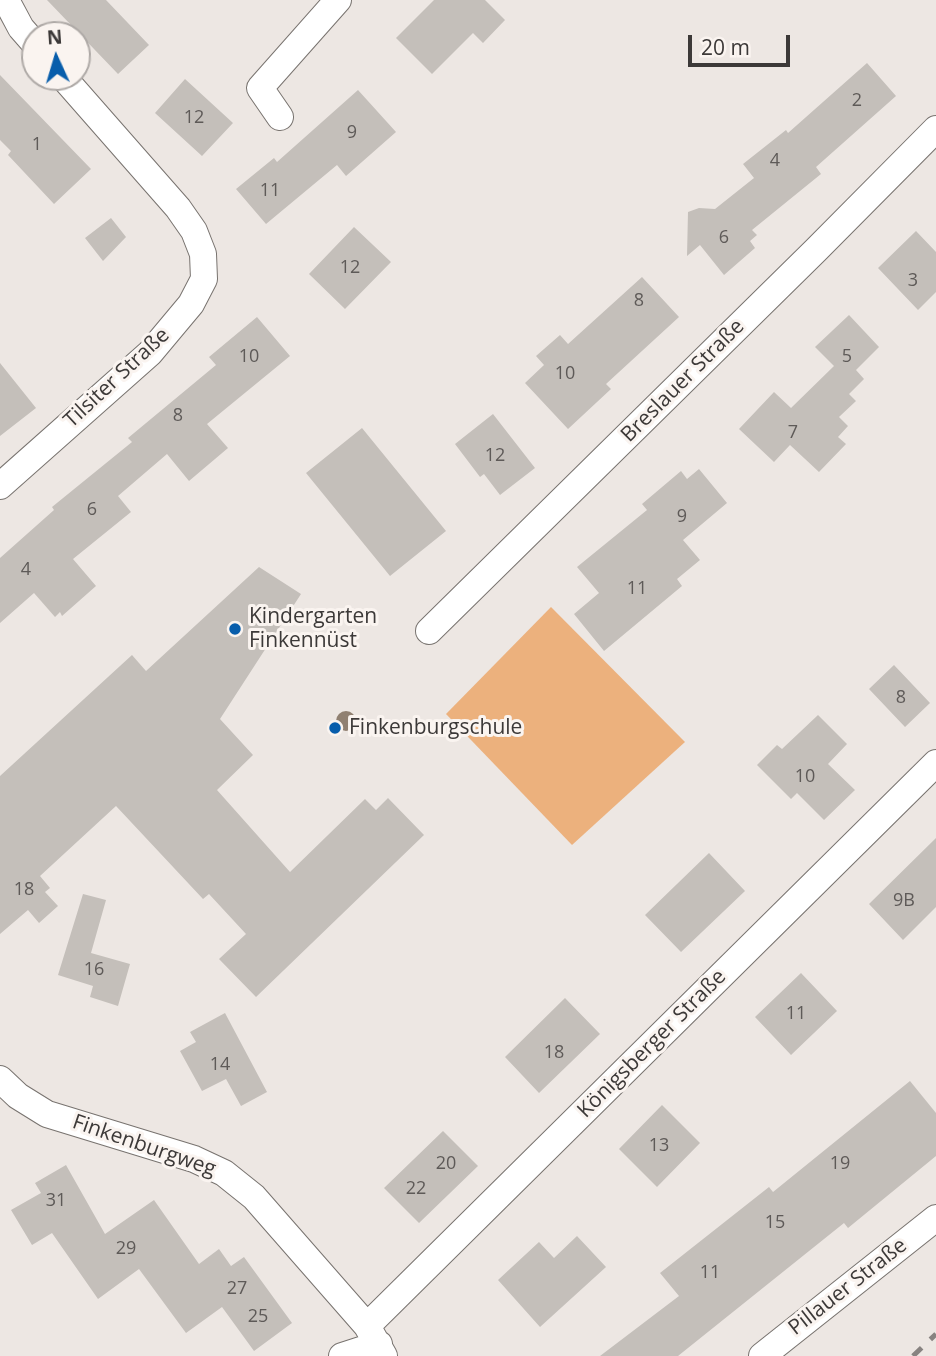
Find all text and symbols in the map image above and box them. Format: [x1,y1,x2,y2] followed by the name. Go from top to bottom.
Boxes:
[21,21,91,91] north arrow
[691,21,792,65] scale bar
[46,24,63,51] text: N
[701,33,750,61] text: 20 m
[852,90,862,112] house number: 2
[184,107,204,129] house number: 12
[347,122,357,144] house number: 9
[32,134,42,156] house number: 1
[770,150,780,172] house number: 4
[260,180,280,202] house number: 11
[719,227,729,249] house number: 6
[340,257,360,279] house number: 12
[908,270,918,292] house number: 3
[634,290,644,312] house number: 8
[616,314,750,448] street label: Breslauer Straße
[59,323,175,433] street label: Tilsiter Straße
[239,346,259,368] house number: 10
[842,346,852,368] house number: 5
[555,363,575,385] house number: 10
[173,405,183,427] house number: 8
[788,422,798,444] house number: 7
[485,445,505,467] house number: 12
[87,499,97,521] house number: 6
[677,506,687,528] house number: 9
[21,559,31,581] house number: 4
[627,578,647,600] house number: 11
[249,604,377,654] place label: Kindergarten Finkennüst
[227,621,243,637] marker: Kindergarten Finkennüst
[896,687,906,709] house number: 8
[349,715,522,741] place label: Finkenburgschule
[327,720,343,736] marker: Finkenburgschule
[795,766,815,788] house number: 10
[14,879,34,901] house number: 18
[893,890,915,912] house number: 9B
[84,959,104,981] house number: 16
[573,965,731,1123] street label: Königsberger Straße
[786,1003,806,1025] house number: 11
[544,1042,564,1064] house number: 18
[210,1054,230,1076] house number: 14
[69,1110,219,1182] street label: Finkenburgweg
[649,1135,669,1157] house number: 13
[436,1153,456,1175] house number: 20
[830,1153,850,1175] house number: 19
[406,1178,426,1200] house number: 22
[46,1190,66,1212] house number: 31
[765,1212,785,1234] house number: 15
[784,1233,912,1341] street label: Pillauer Straße
[116,1238,136,1260] house number: 29
[700,1262,720,1284] house number: 11
[227,1278,247,1300] house number: 27
[248,1306,268,1328] house number: 25

